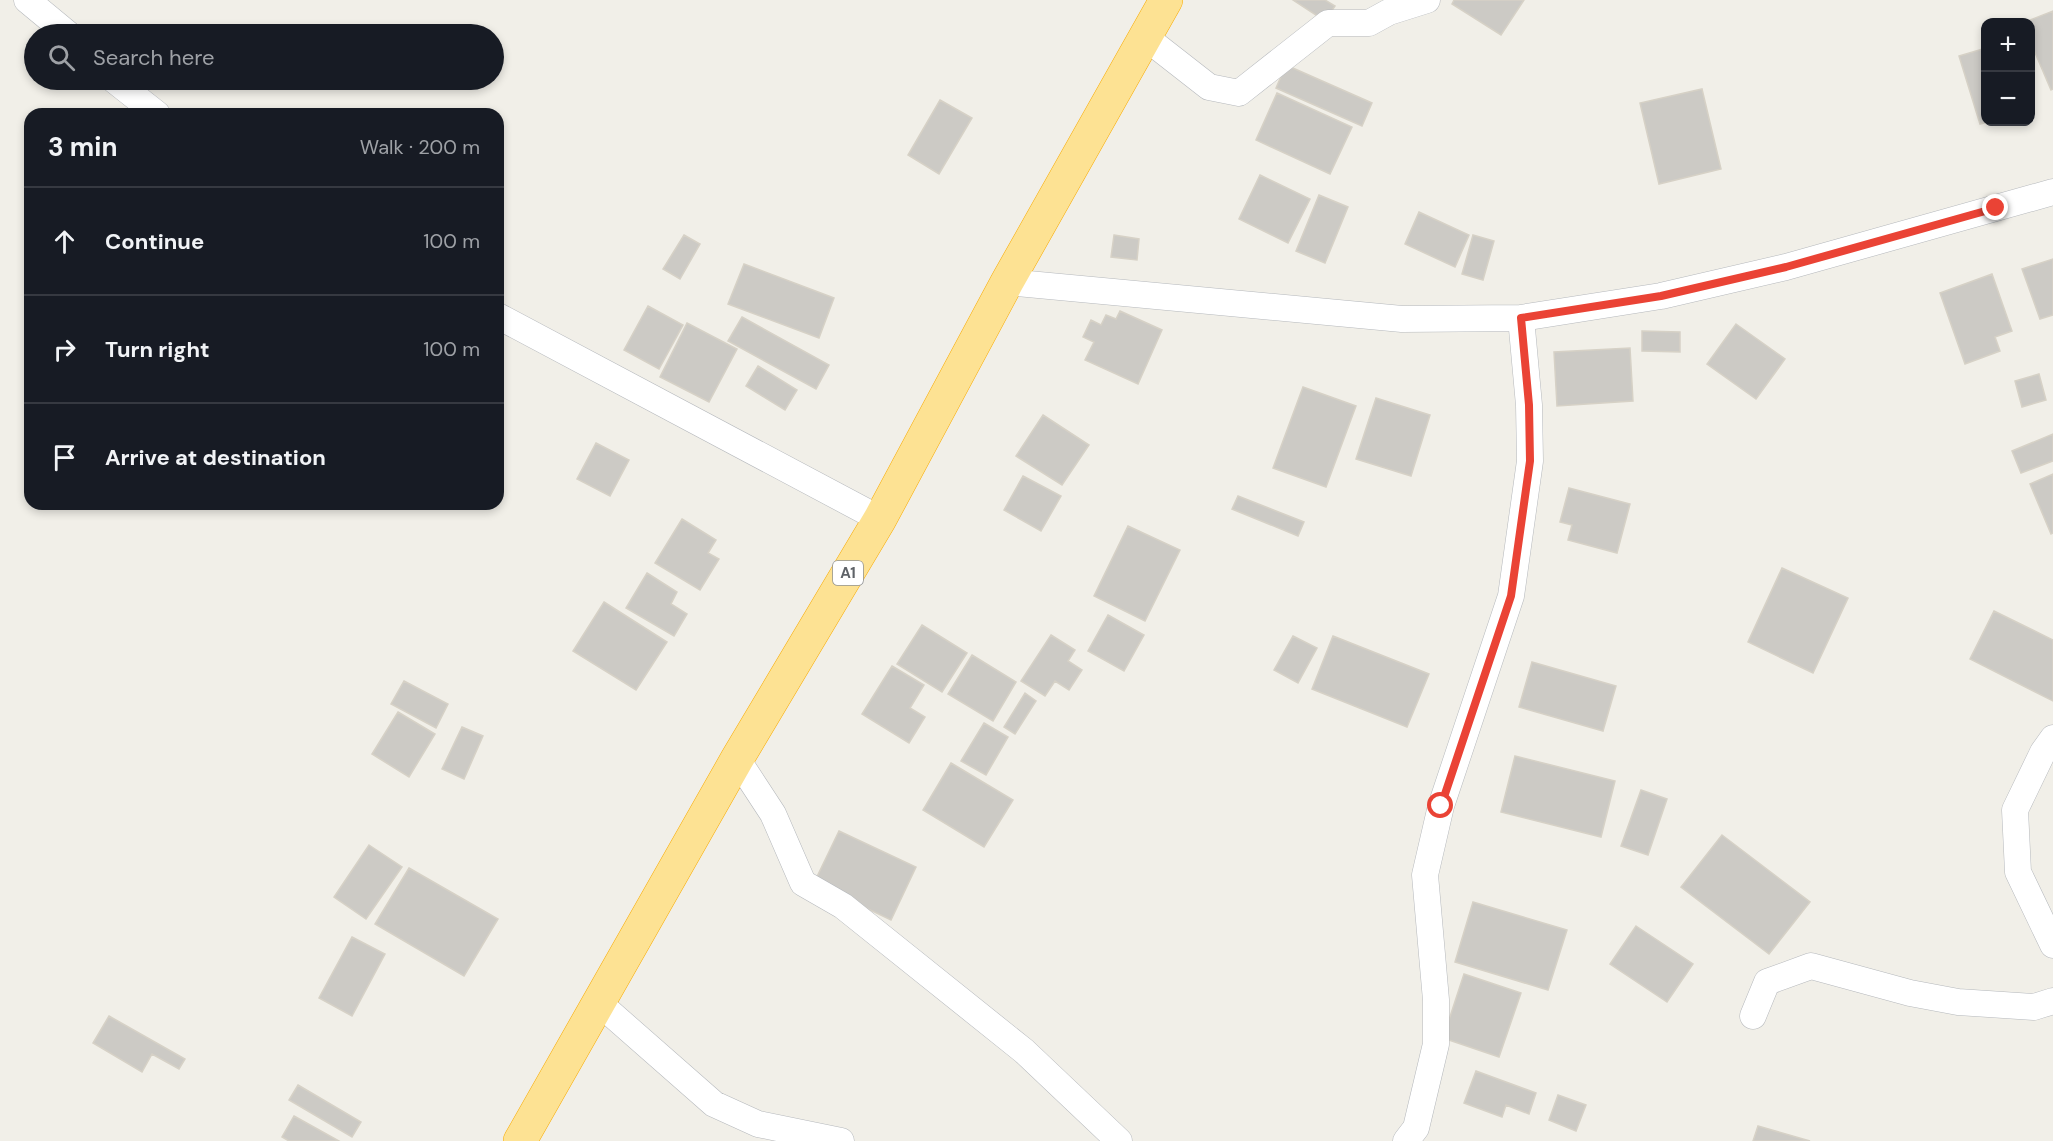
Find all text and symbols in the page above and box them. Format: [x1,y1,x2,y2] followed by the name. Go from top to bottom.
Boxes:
[1981,18,2035,126] map controls
[1981,18,2035,72] button: +
[24,24,504,90] search box
[45,41,78,74] icon: search
[93,43,214,72] text: Search here
[1981,72,2035,126] button: −
[48,130,117,164] text: 3 min
[360,134,480,160] text: Walk · 200 m
[1982,194,2008,220] route end
[48,225,81,258] icon: ahead
[105,227,204,256] text: Continue
[423,228,480,254] text: 100 m
[48,333,81,366] icon: right
[105,335,210,364] text: Turn right
[423,336,480,362] text: 100 m
[48,441,81,474] icon: arrive
[105,443,326,472] text: Arrive at destination
[833,561,863,585] road number: A1
[1427,792,1453,818] route start

